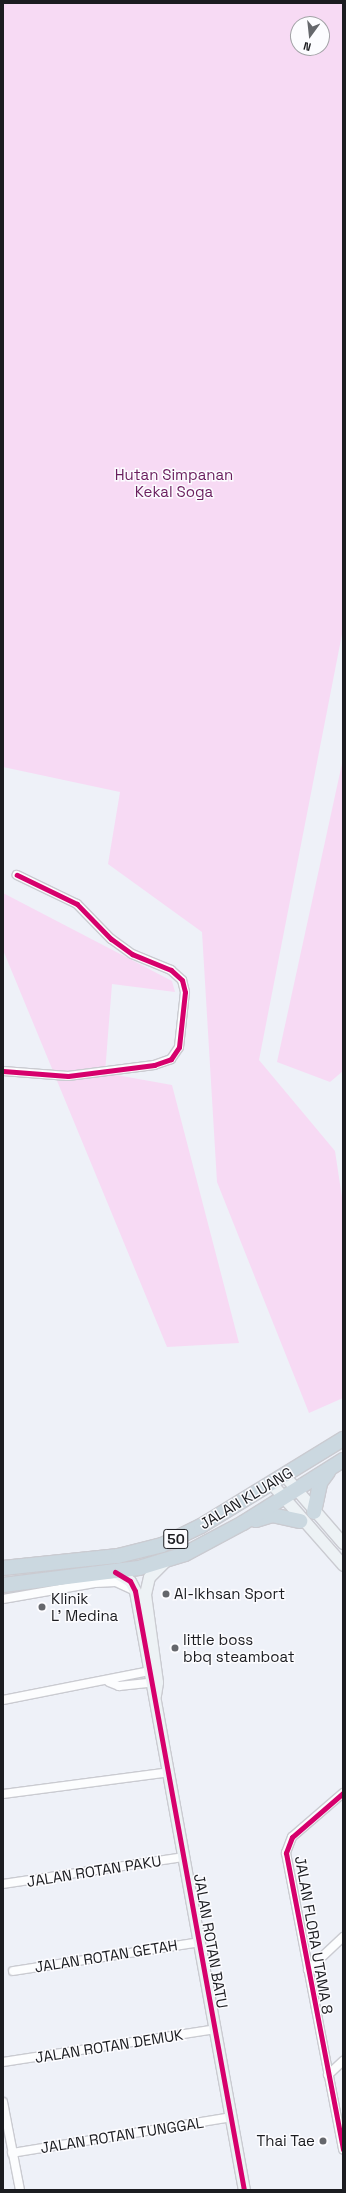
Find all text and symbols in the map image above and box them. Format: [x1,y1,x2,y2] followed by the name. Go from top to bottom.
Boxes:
[290,16,330,56] north arrow
[302,39,313,54] text: N
[115,465,233,500] park label: Hutan Simpanan Kekal Soga
[196,1463,296,1533] street label: JALAN KLUANG
[163,1527,189,1551] road number: 50
[174,1585,285,1603] place label: Al-Ikhsan Sport
[51,1589,118,1624] place label: Klinik L' Medina
[161,1589,171,1599] marker: Al-Ikhsan Sport
[36,1601,48,1613] marker: Klinik L' Medina
[183,1630,295,1665] place label: little boss bbq steamboat
[170,1643,180,1653] marker: little boss bbq steamboat
[25,1851,163,1891] street label: JALAN ROTAN PAKU
[291,1854,337,2016] street label: JALAN FLORA UTAMA 8
[190,1872,232,2010] street label: JALAN ROTAN BATU
[33,1936,179,1976] street label: JALAN ROTAN GETAH
[34,2025,184,2067] street label: JALAN ROTAN DEMUK
[39,2113,205,2157] street label: JALAN ROTAN TUNGGAL
[256,2132,315,2150] place label: Thai Tae
[318,2136,328,2146] marker: Thai Tae

